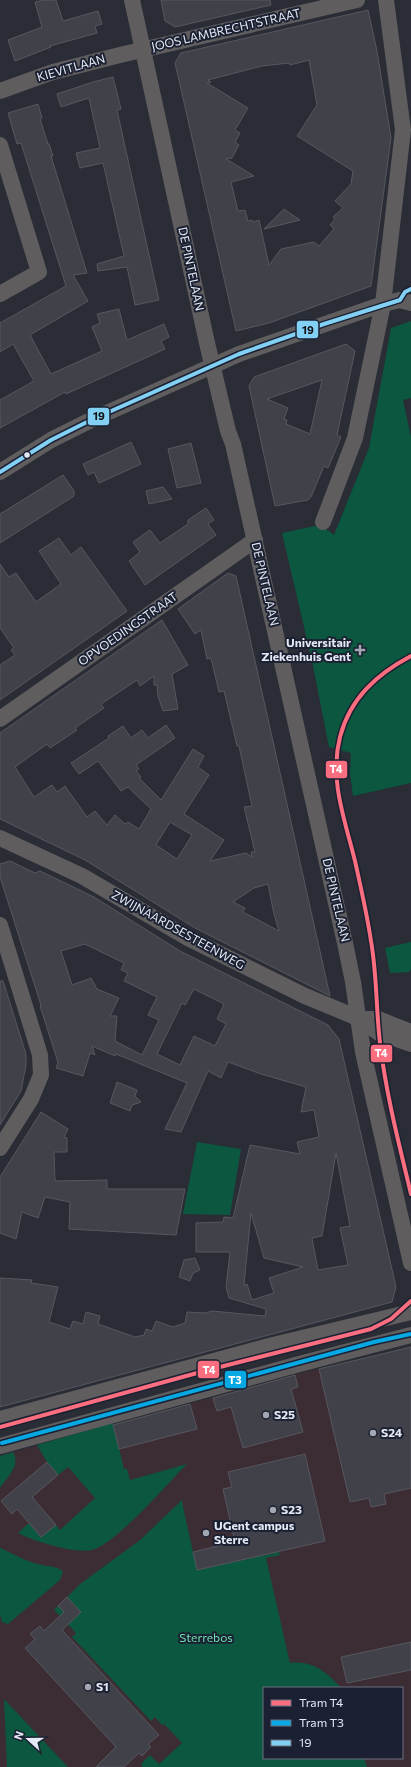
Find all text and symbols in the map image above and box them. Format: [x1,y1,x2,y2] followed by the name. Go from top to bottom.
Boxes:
[150,5,302,54] street label: JOOS LAMBRECHTSTRAAT
[35,51,106,83] street label: KIEVITLAAN
[176,226,208,312] street label: DE PINTELAAN
[296,320,319,339] line badge: 19
[302,323,314,336] text: 19
[87,407,110,426] line badge: 19
[93,409,105,422] text: 19
[22,450,32,460] unlabelled marker
[250,541,282,627] street label: DE PINTELAAN
[75,588,180,668] street label: OPVOEDINGSTRAAT
[261,635,351,663] place label: Universitair Ziekenhuis Gent
[354,644,366,656] marker: Universitair Ziekenhuis Gent
[325,760,348,779] line badge: T4
[330,762,343,775] text: T4
[321,857,353,943] street label: DE PINTELAAN
[109,887,247,972] street label: ZWIJNAARDSESTEENWEG
[370,1044,393,1063] line badge: T4
[375,1046,388,1059] text: T4
[197,1360,220,1379] line badge: T4
[203,1363,216,1376] text: T4
[224,1370,247,1389] line badge: T3
[228,1373,242,1386] text: T3
[274,1407,295,1421] place label: S25
[261,1410,271,1420] marker: S25
[381,1425,403,1439] place label: S24
[368,1428,378,1438] marker: S24
[281,1502,302,1516] place label: S23
[268,1505,278,1515] marker: S23
[214,1518,295,1546] place label: UGent campus Sterre
[201,1528,211,1538] marker: UGent campus Sterre
[179,1630,233,1644] park label: Sterrebos
[96,1679,109,1693] place label: S1
[83,1682,93,1692] marker: S1
[263,1687,403,1759] legend
[299,1695,343,1709] text: Tram T4
[299,1715,344,1729] text: Tram T3
[8,1719,48,1759] north arrow
[11,1729,26,1741] text: N
[299,1735,311,1749] text: 19

